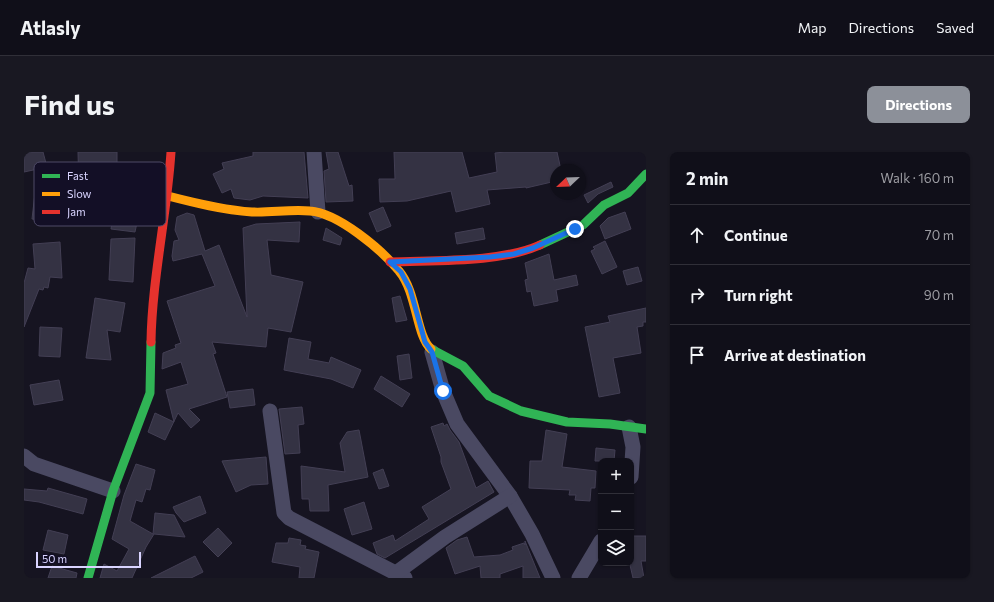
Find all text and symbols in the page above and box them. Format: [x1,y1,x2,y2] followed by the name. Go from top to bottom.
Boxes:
[20,16,81,39] text: Atlasly
[798,19,827,36] text: Map
[849,19,914,36] text: Directions
[936,19,974,36] text: Saved
[867,86,970,123] button: Directions
[24,87,115,121] text: Find us
[34,162,166,226] legend
[550,164,586,200] north arrow
[686,168,728,189] text: 2 min
[67,169,89,182] text: Fast
[880,170,954,186] text: Walk · 160 m
[67,187,92,200] text: Slow
[67,205,86,219] text: Jam
[566,220,584,238] route end
[686,224,708,246] icon: ahead
[724,226,788,244] text: Continue
[925,227,954,243] text: 70 m
[686,284,708,306] icon: right
[724,286,793,304] text: Turn right
[924,287,954,303] text: 90 m
[686,344,708,366] icon: arrive
[724,346,866,364] text: Arrive at destination
[434,382,452,400] route start
[598,458,634,566] map controls
[598,458,634,494] button: +
[598,494,634,530] button: −
[598,530,634,566] button: layers
[36,550,141,569] scale bar
[42,552,67,565] text: 50 m

